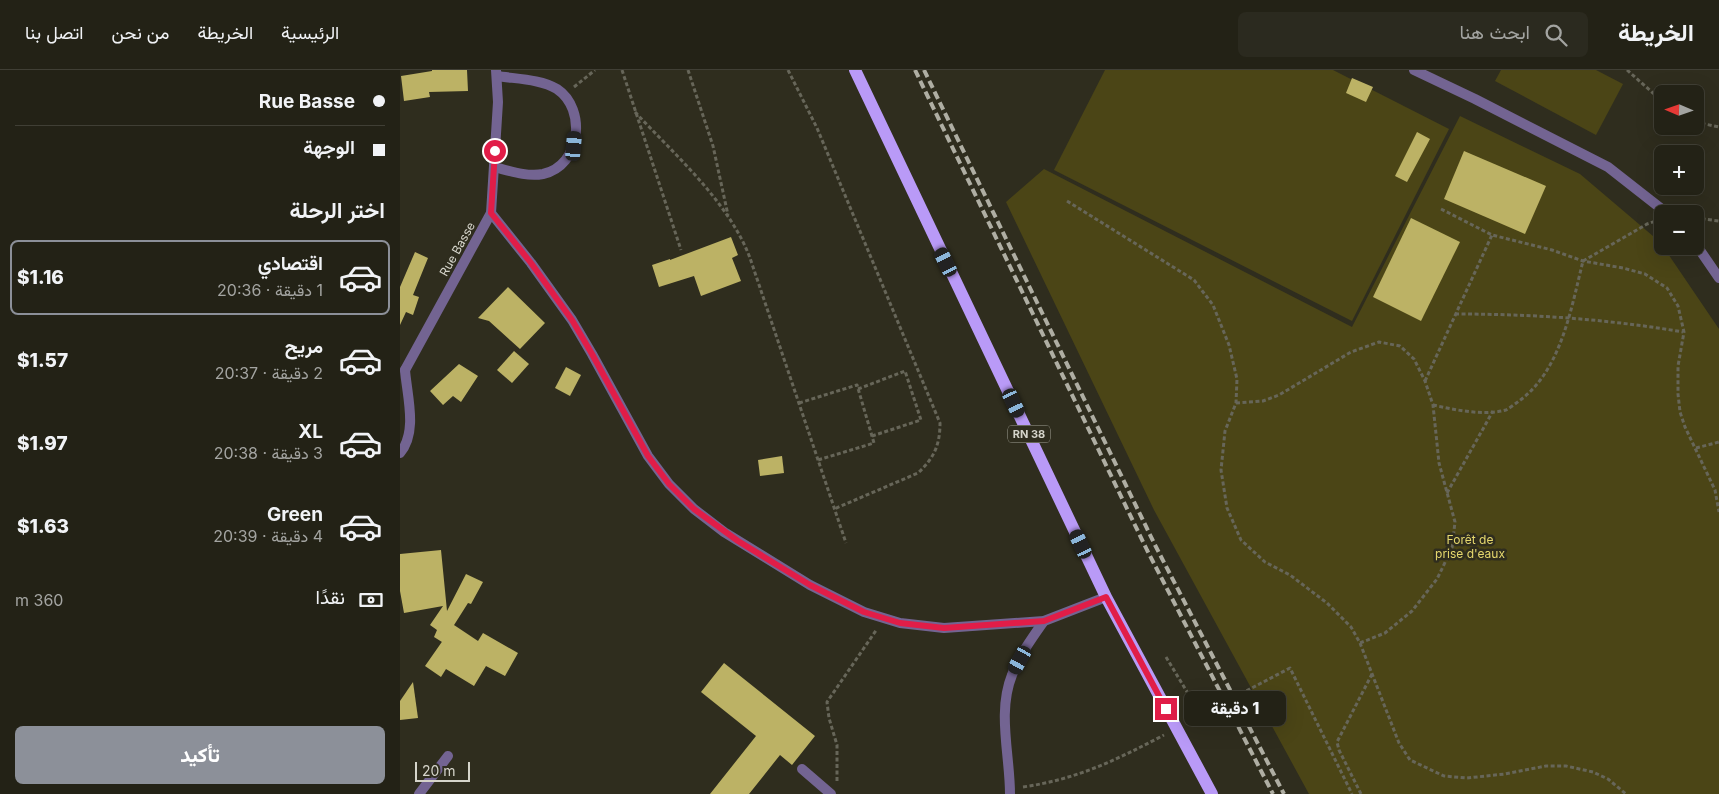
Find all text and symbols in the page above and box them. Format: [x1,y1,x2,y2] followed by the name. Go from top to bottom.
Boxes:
[1238,12,1588,57] search box
[1618,18,1694,47] text: الخريطة
[1459,21,1530,44] text: ابحث هنا
[1542,21,1570,49] icon: search
[25,22,83,43] text: اتصل بنا
[111,22,169,43] text: من نحن
[197,22,253,43] text: الخريطة
[281,22,339,43] text: الرئيسية
[1654,85,1704,135] north arrow
[1654,85,1704,255] map controls
[259,90,355,113] text: Rue Basse
[565,130,582,162] car
[303,136,355,159] text: الوجهة
[484,140,506,162] route start
[1654,145,1704,195] button: +
[290,197,385,223] text: اختر الرحلة
[1654,205,1704,255] button: −
[436,219,478,279] street label: Rue Basse
[932,245,959,279] car
[258,252,323,275] text: اقتصادي
[338,255,383,300] icon: car
[17,266,64,289] text: $1.16
[217,280,323,300] text: 1 دقيقة · 20:36
[285,335,323,358] text: مريح
[338,338,383,383] icon: car
[17,349,68,372] text: $1.57
[215,363,323,383] text: 2 دقيقة · 20:37
[1000,386,1027,420] car
[298,420,323,443] text: XL
[338,421,383,466] icon: car
[1008,426,1050,442] road number: RN 38
[17,432,68,455] text: $1.97
[214,443,323,463] text: 3 دقيقة · 20:38
[267,503,323,526] text: Green
[338,504,383,549] icon: car
[17,515,69,538] text: $1.63
[213,526,323,546] text: 4 دقيقة · 20:39
[1067,527,1094,561] car
[1435,532,1505,561] park label: Forêt de prise d'eaux
[316,586,345,609] text: نقدًا
[357,586,385,614] icon: cash
[15,590,63,610] text: 360 m
[1006,643,1033,677] car
[1184,692,1286,726] callout: 1 دقيقة
[1155,698,1177,720] route end
[1211,698,1259,718] text: 1 دقيقة
[15,726,385,784] button: تأكيد
[415,759,470,782] scale bar
[422,762,456,779] text: 20 m

